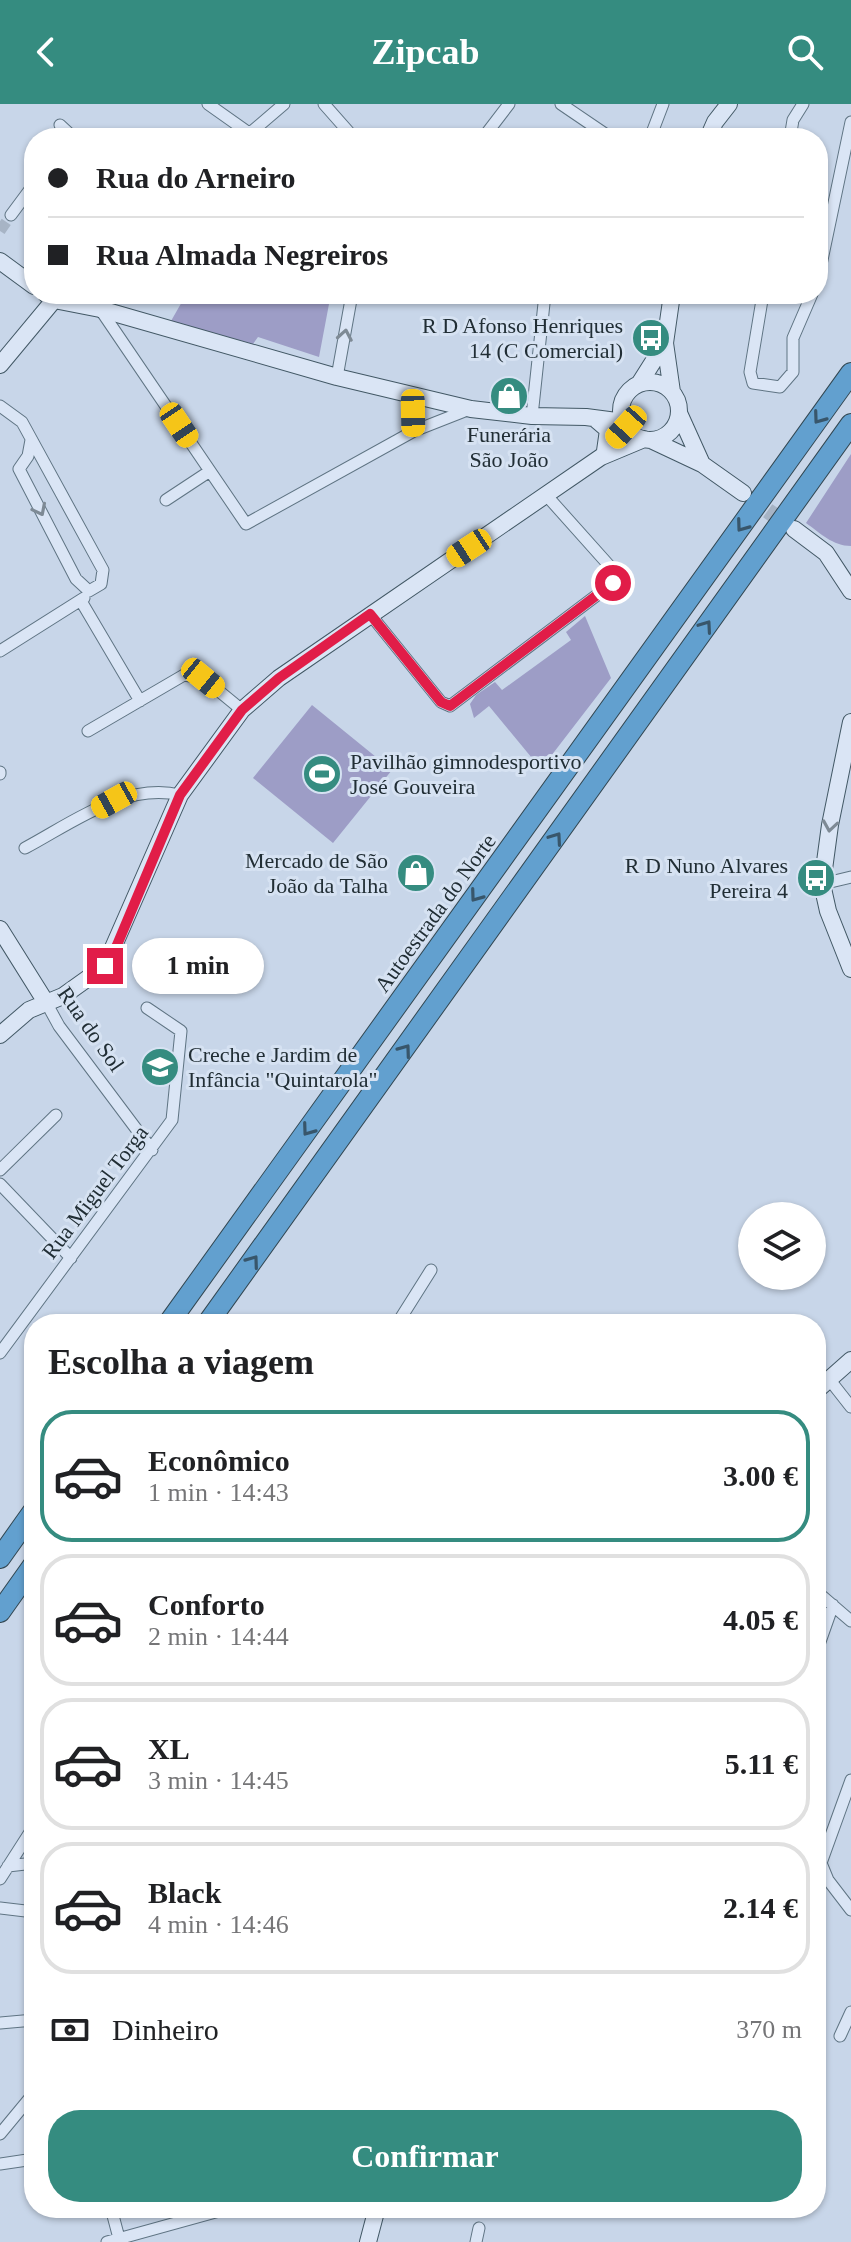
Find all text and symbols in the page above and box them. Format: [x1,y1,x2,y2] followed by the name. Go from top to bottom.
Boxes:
[24,30,68,74] icon: back
[783,30,827,74] icon: search
[371,32,480,72] text: Zipcab
[96,161,295,194] text: Rua do Arneiro
[96,238,388,271] text: Rua Almada Negreiros
[422,313,623,363] place label: R D Afonso Henriques 14 (C Comercial)
[630,317,672,359] bus stop icon: R D Afonso Henriques 14 (C Comercial)
[335,329,352,342] one-way arrow
[488,375,530,417] shop icon: Funerária São João
[401,389,425,437] car
[156,398,202,452] car
[601,401,651,453] car
[814,409,829,423] one-way arrow
[467,422,551,472] place label: Funerária São João
[31,501,46,516] one-way arrow
[737,517,752,531] one-way arrow
[442,525,496,571] car
[595,565,631,601] route start
[696,621,711,635] one-way arrow
[177,654,229,702] car
[350,749,582,799] place label: Pavilhão gimnodesportivo José Gouveira
[301,753,343,795] sports icon: Pavilhão gimnodesportivo José Gouveira
[87,778,141,822] car
[822,819,839,832] one-way arrow
[369,829,501,997] street label: Autoestrada do Norte
[546,833,561,847] one-way arrow
[245,848,388,898] place label: Mercado de São João da Talha
[395,852,437,894] shop icon: Mercado de São João da Talha
[625,853,788,903] place label: R D Nuno Alvares Pereira 4
[795,857,837,899] bus stop icon: R D Nuno Alvares Pereira 4
[471,888,486,902] one-way arrow
[133,938,265,994] callout: 1 min
[87,948,123,984] route end
[167,951,229,980] text: 1 min
[53,982,129,1076] street label: Rua do Sol
[188,1042,378,1092] place label: Creche e Jardim de Infância "Quintarola"
[395,1044,409,1058] one-way arrow
[139,1046,181,1088] school or university icon: Creche e Jardim de Infância "Quintarola"
[37,1120,153,1263] street label: Rua Miguel Torga
[303,1121,318,1136] one-way arrow
[738,1202,826,1290] map controls
[738,1202,826,1290] button: layers
[243,1255,258,1269] one-way arrow
[48,1342,314,1382] text: Escolha a viagem
[52,1440,124,1512] icon: car
[148,1444,290,1477] text: Econômico
[723,1459,798,1492] text: 3.00 €
[148,1478,289,1507] text: 1 min · 14:43
[52,1584,124,1656] icon: car
[148,1588,265,1621] text: Conforto
[723,1603,798,1636] text: 4.05 €
[148,1622,289,1651] text: 2 min · 14:44
[52,1728,124,1800] icon: car
[148,1732,190,1765] text: XL
[725,1747,798,1780] text: 5.11 €
[148,1766,289,1795] text: 3 min · 14:45
[52,1872,124,1944] icon: car
[148,1876,221,1909] text: Black
[723,1891,798,1924] text: 2.14 €
[148,1910,289,1939] text: 4 min · 14:46
[48,2008,92,2052] icon: cash
[112,2013,219,2046] text: Dinheiro
[736,2015,802,2044] text: 370 m
[48,2110,802,2202] button: Confirmar

